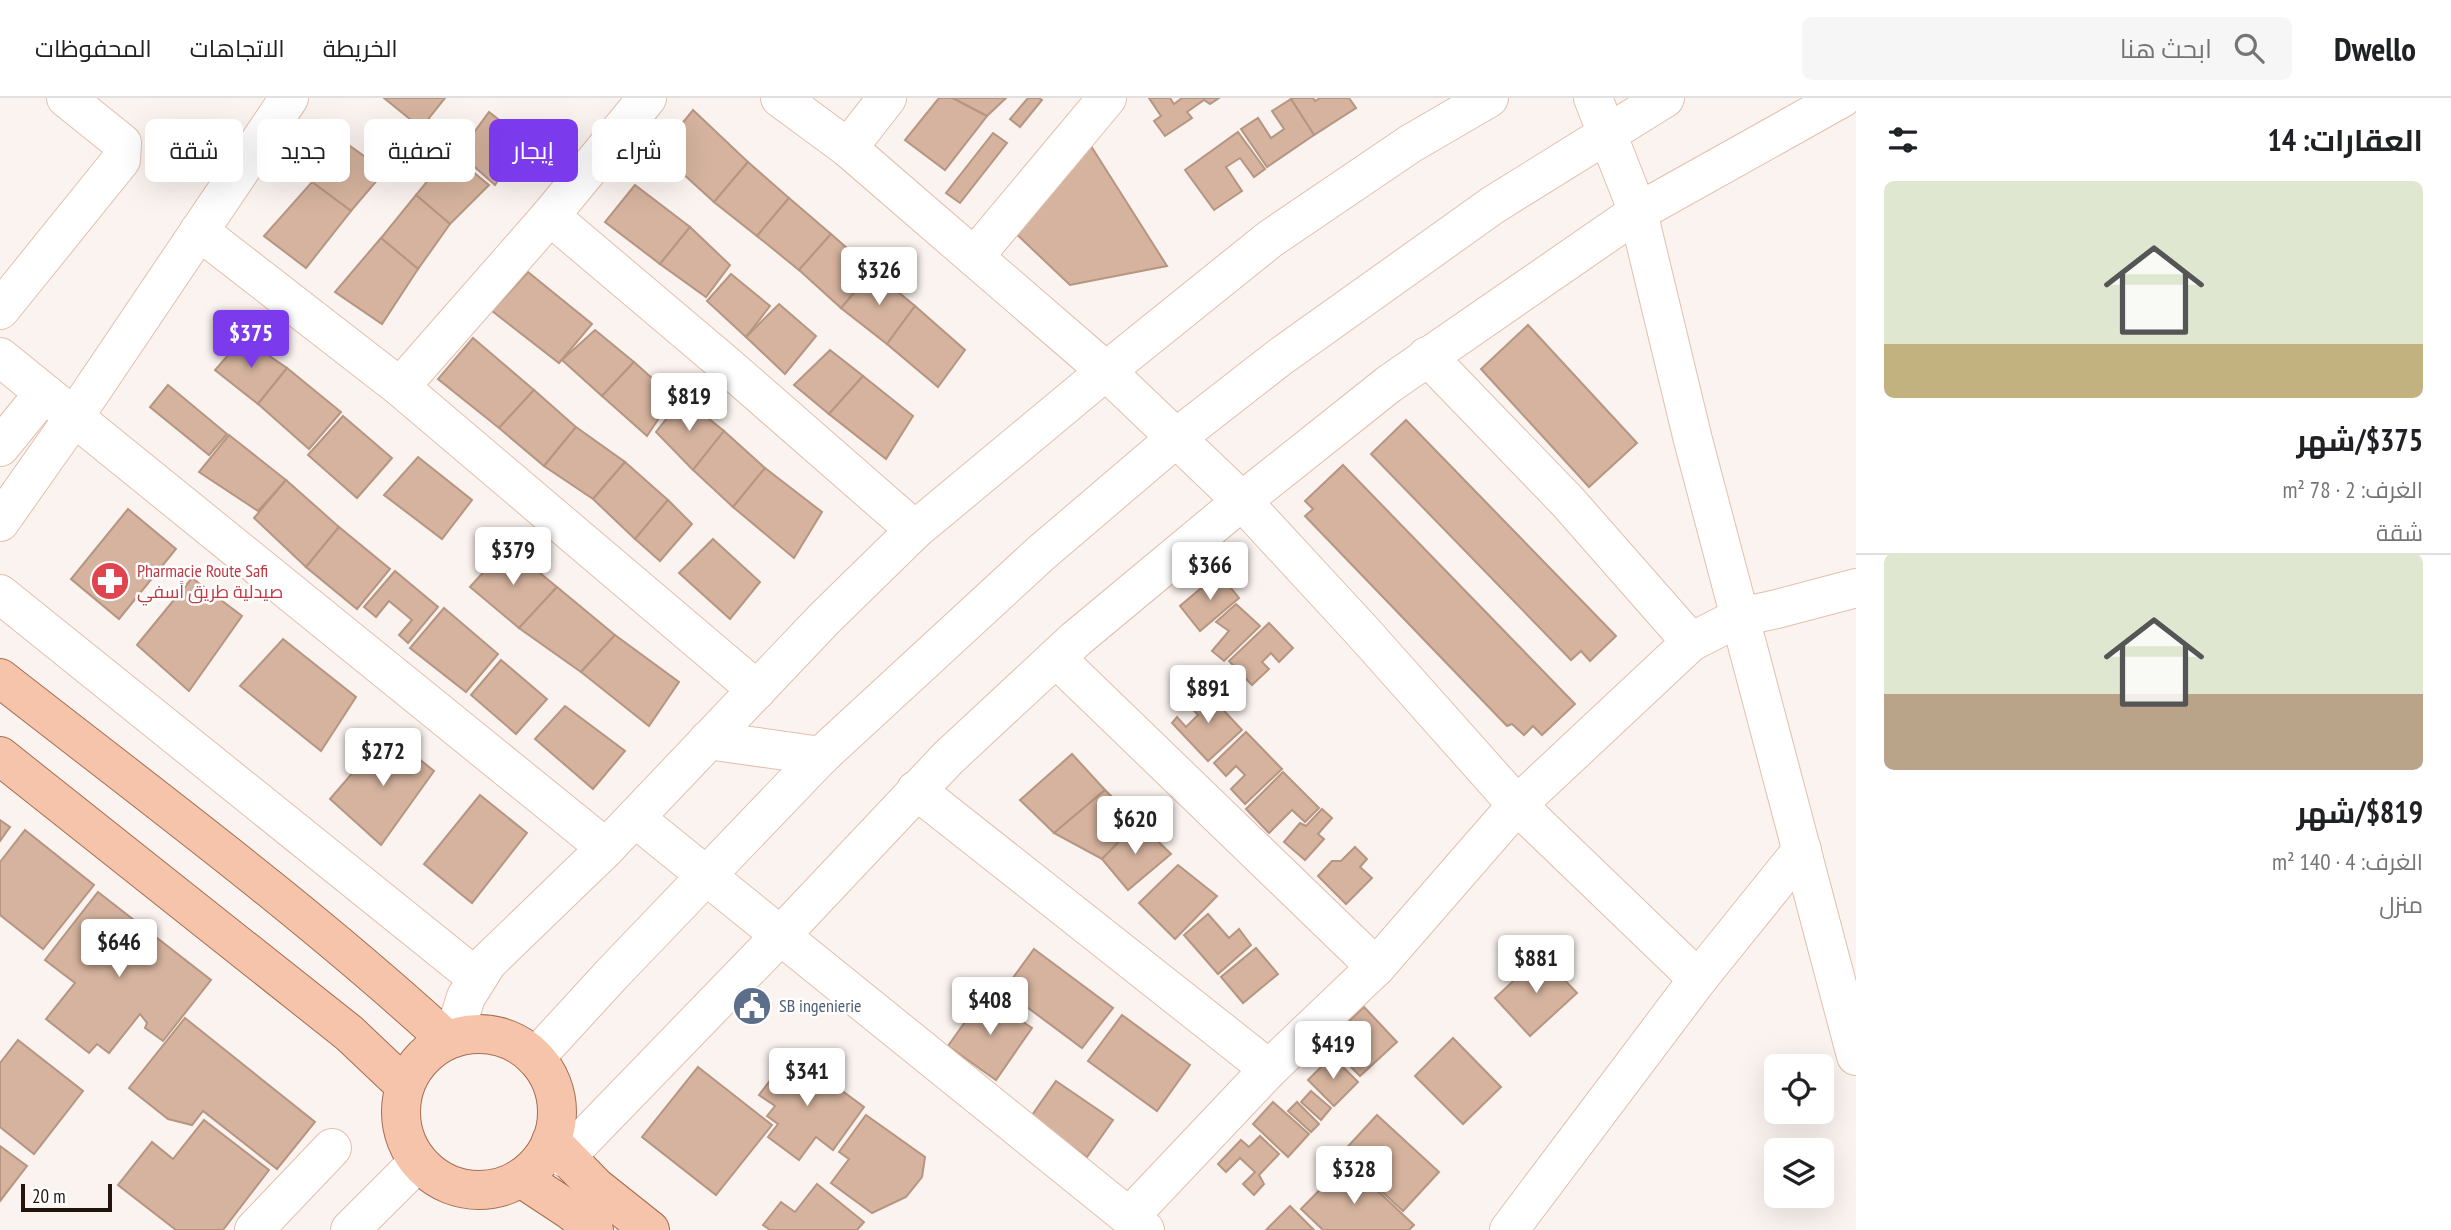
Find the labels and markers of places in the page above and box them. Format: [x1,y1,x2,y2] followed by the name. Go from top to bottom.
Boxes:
[838,248,920,307] pin: $326
[210,310,292,370] pin: $375
[648,374,730,433] pin: $819
[472,528,554,587] pin: $379
[1169,542,1251,602] pin: $366
[137,559,283,606] place label: Pharmacie Route Safi صيدلية طريق اًسفي
[89,560,131,602] pharmacy icon: Pharmacie Route Safi صيدلية طريق اًسفي
[1167,666,1249,725] pin: $891
[342,728,424,788] pin: $272
[1094,796,1176,856] pin: $620
[78,920,160,979] pin: $646
[1495,936,1577,995] pin: $881
[949,978,1031,1037] pin: $408
[731,985,773,1027] public building icon: SB ingenierie
[779,994,862,1017] place label: SB ingenierie
[1292,1021,1374,1081] pin: $419
[766,1048,848,1108] pin: $341
[1313,1146,1395,1206] pin: $328

